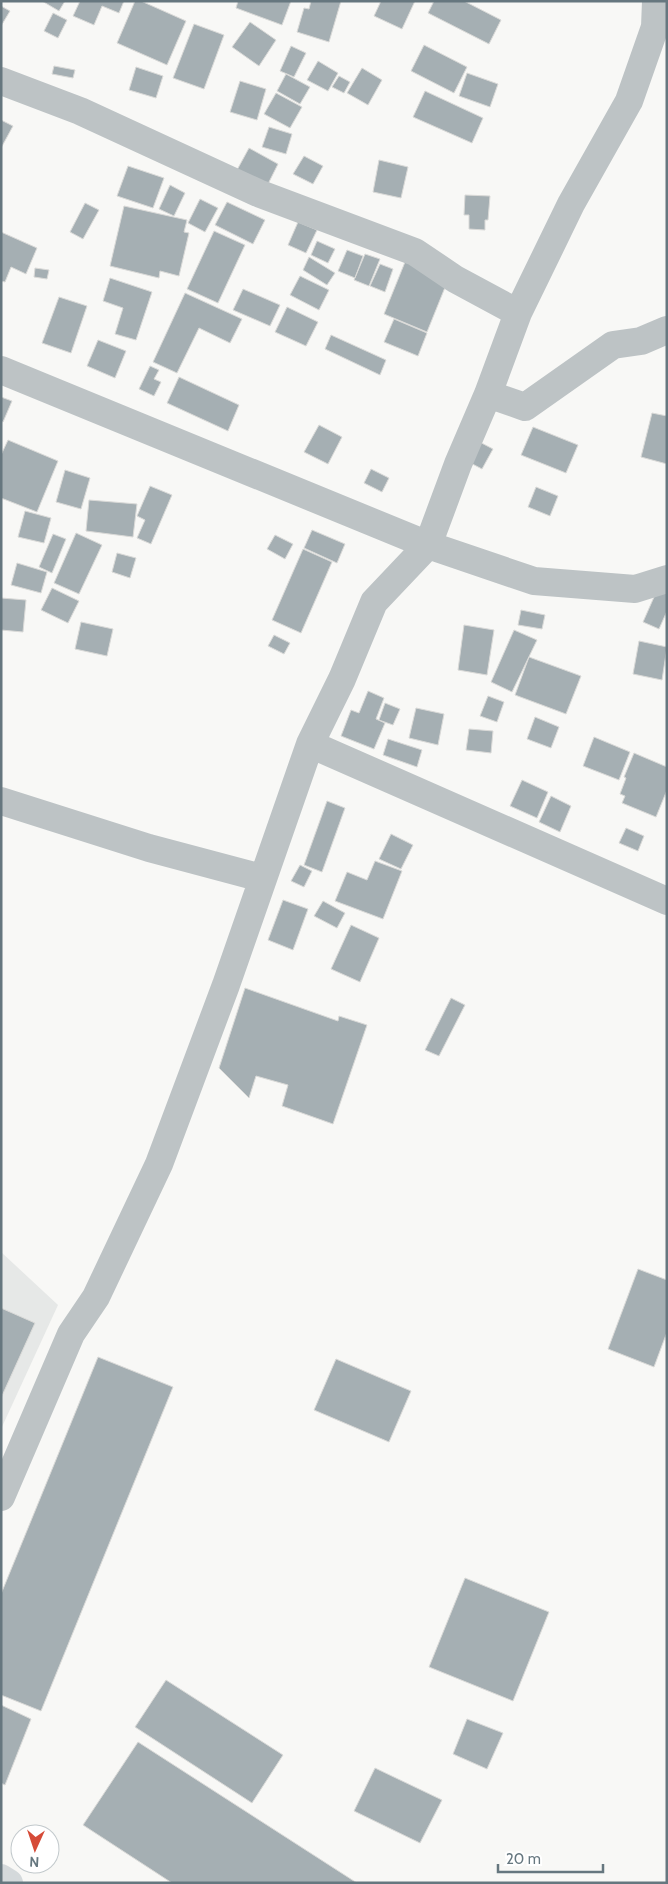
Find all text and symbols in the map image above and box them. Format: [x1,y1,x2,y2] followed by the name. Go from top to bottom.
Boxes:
[10,1824,60,1874] north arrow
[498,1842,603,1874] scale bar
[506,1850,541,1868] text: 20 m
[29,1853,40,1871] text: N

